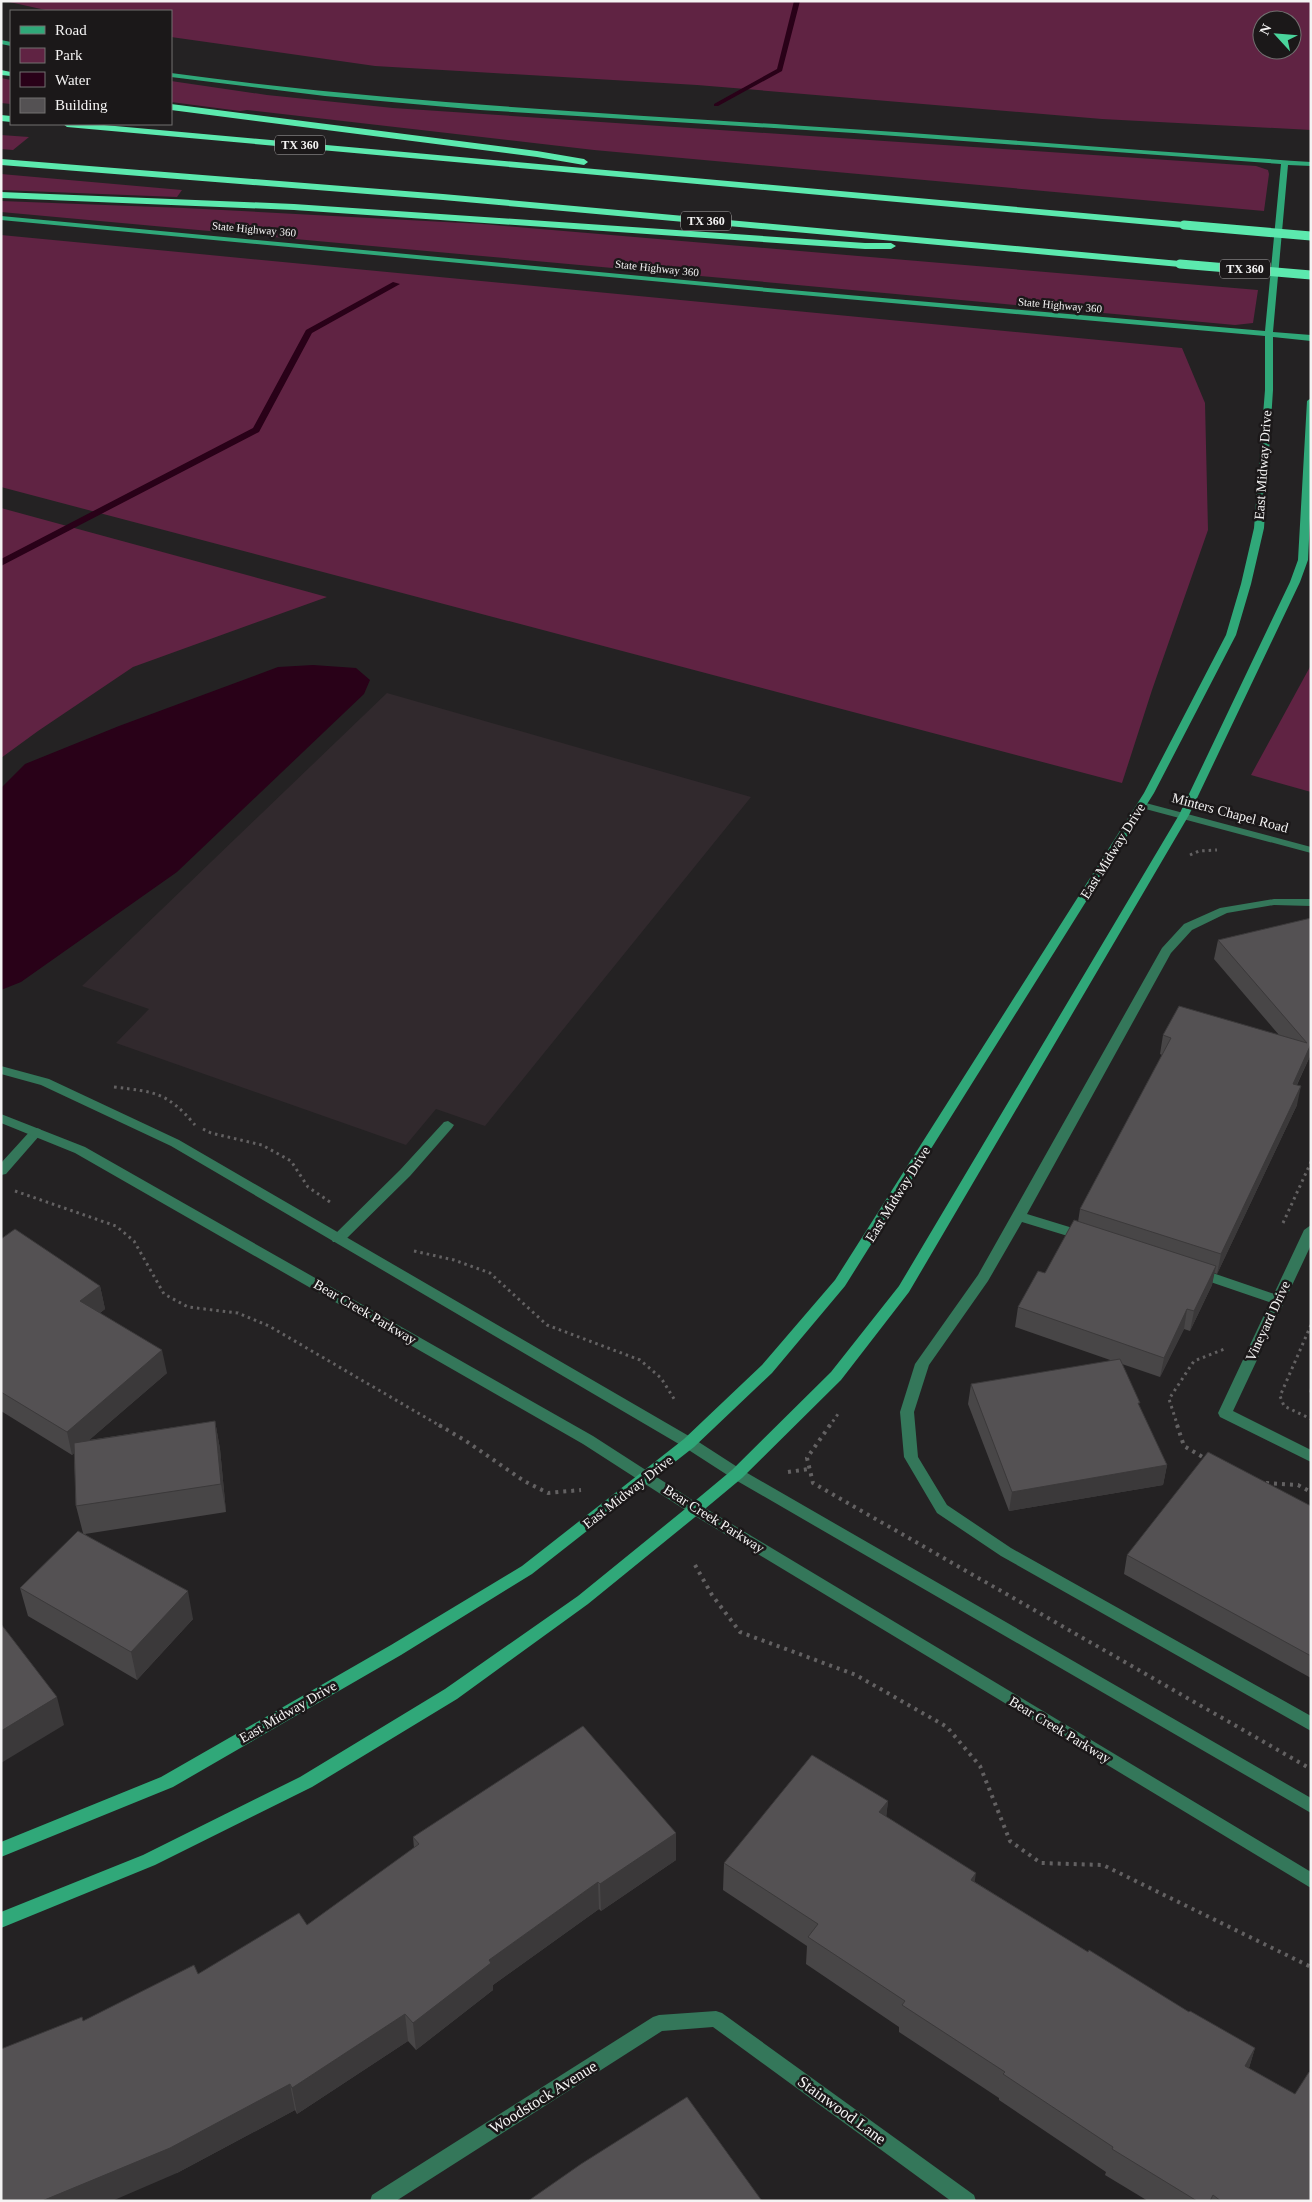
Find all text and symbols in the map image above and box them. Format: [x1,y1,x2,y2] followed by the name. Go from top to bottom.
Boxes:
[10,10,172,125] legend
[1252,10,1302,60] north arrow
[55,22,87,38] text: Road
[1257,22,1275,37] text: N
[55,47,83,63] text: Park
[55,72,90,88] text: Water
[55,97,108,113] text: Building
[275,136,325,154] road number: TX 360
[681,212,731,230] road number: TX 360
[211,219,297,239] street label: State Highway 360
[614,258,700,278] street label: State Highway 360
[1220,260,1270,278] road number: TX 360
[1017,295,1103,315] street label: State Highway 360
[1252,410,1274,520] street label: East Midway Drive
[1170,790,1290,836] street label: Minters Chapel Road
[1078,801,1148,901] street label: East Midway Drive
[863,1144,933,1244] street label: East Midway Drive
[311,1277,419,1347] street label: Bear Creek Parkway
[1243,1279,1293,1363] street label: Vineyard Drive
[580,1452,676,1532] street label: East Midway Drive
[661,1482,767,1556] street label: Bear Creek Parkway
[237,1678,339,1746] street label: East Midway Drive
[1006,1694,1114,1766] street label: Bear Creek Parkway
[486,2057,600,2137] street label: Woodstock Avenue
[795,2072,889,2148] street label: Stainwood Lane

